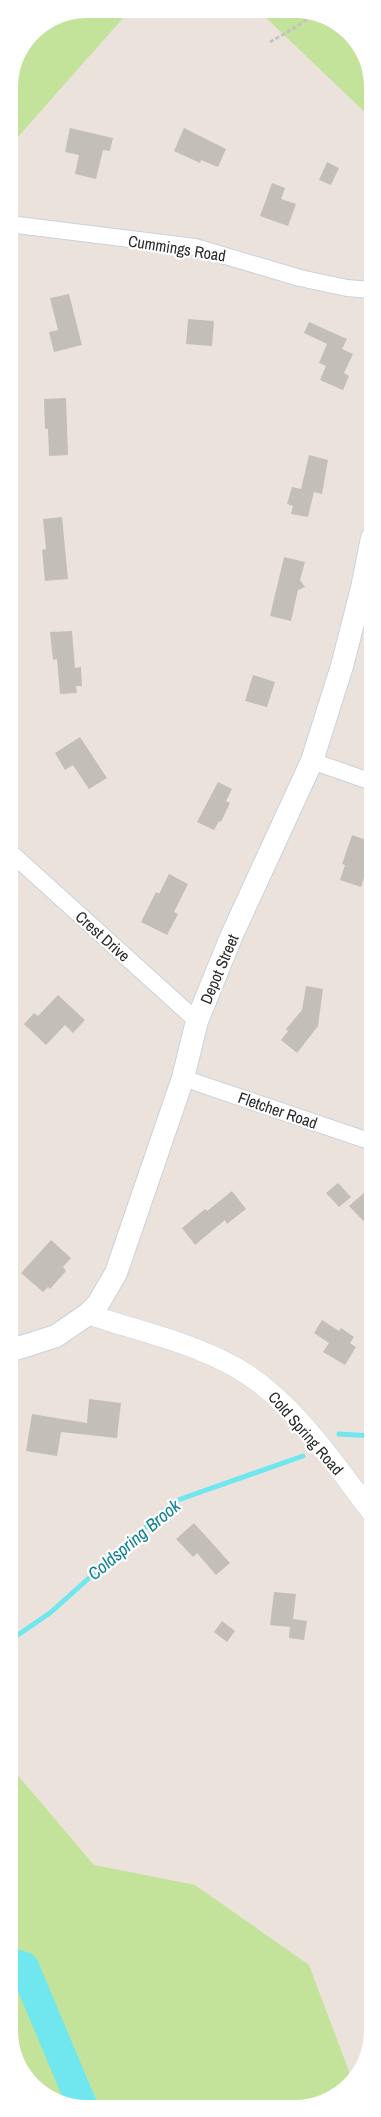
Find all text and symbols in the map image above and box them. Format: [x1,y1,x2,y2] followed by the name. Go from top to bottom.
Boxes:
[127,229,227,267] street label: Cummings Road
[71,906,135,966] street label: Crest Drive
[194,930,244,1007] street label: Depot Street
[235,1086,321,1134] street label: Fletcher Road
[263,1386,349,1480] street label: Cold Spring Road
[82,1493,186,1586] water label: Coldspring Brook

